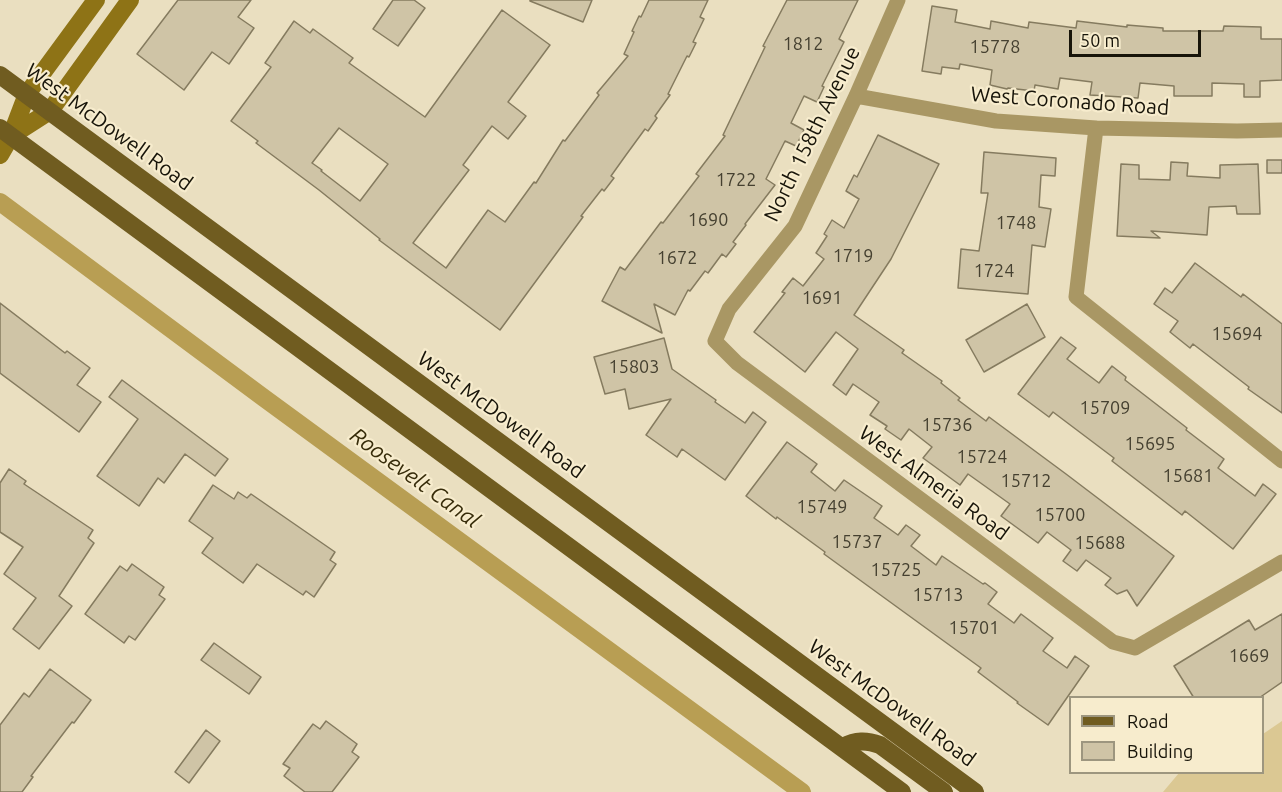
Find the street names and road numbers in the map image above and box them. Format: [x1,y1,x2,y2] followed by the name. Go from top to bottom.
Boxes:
[759,42,865,226] street label: North 158th Avenue
[21,58,197,196] street label: West McDowell Road
[970,81,1170,121] street label: West Coronado Road
[413,346,589,484] street label: West McDowell Road
[854,420,1014,546] street label: West Almeria Road
[804,634,980,772] street label: West McDowell Road

